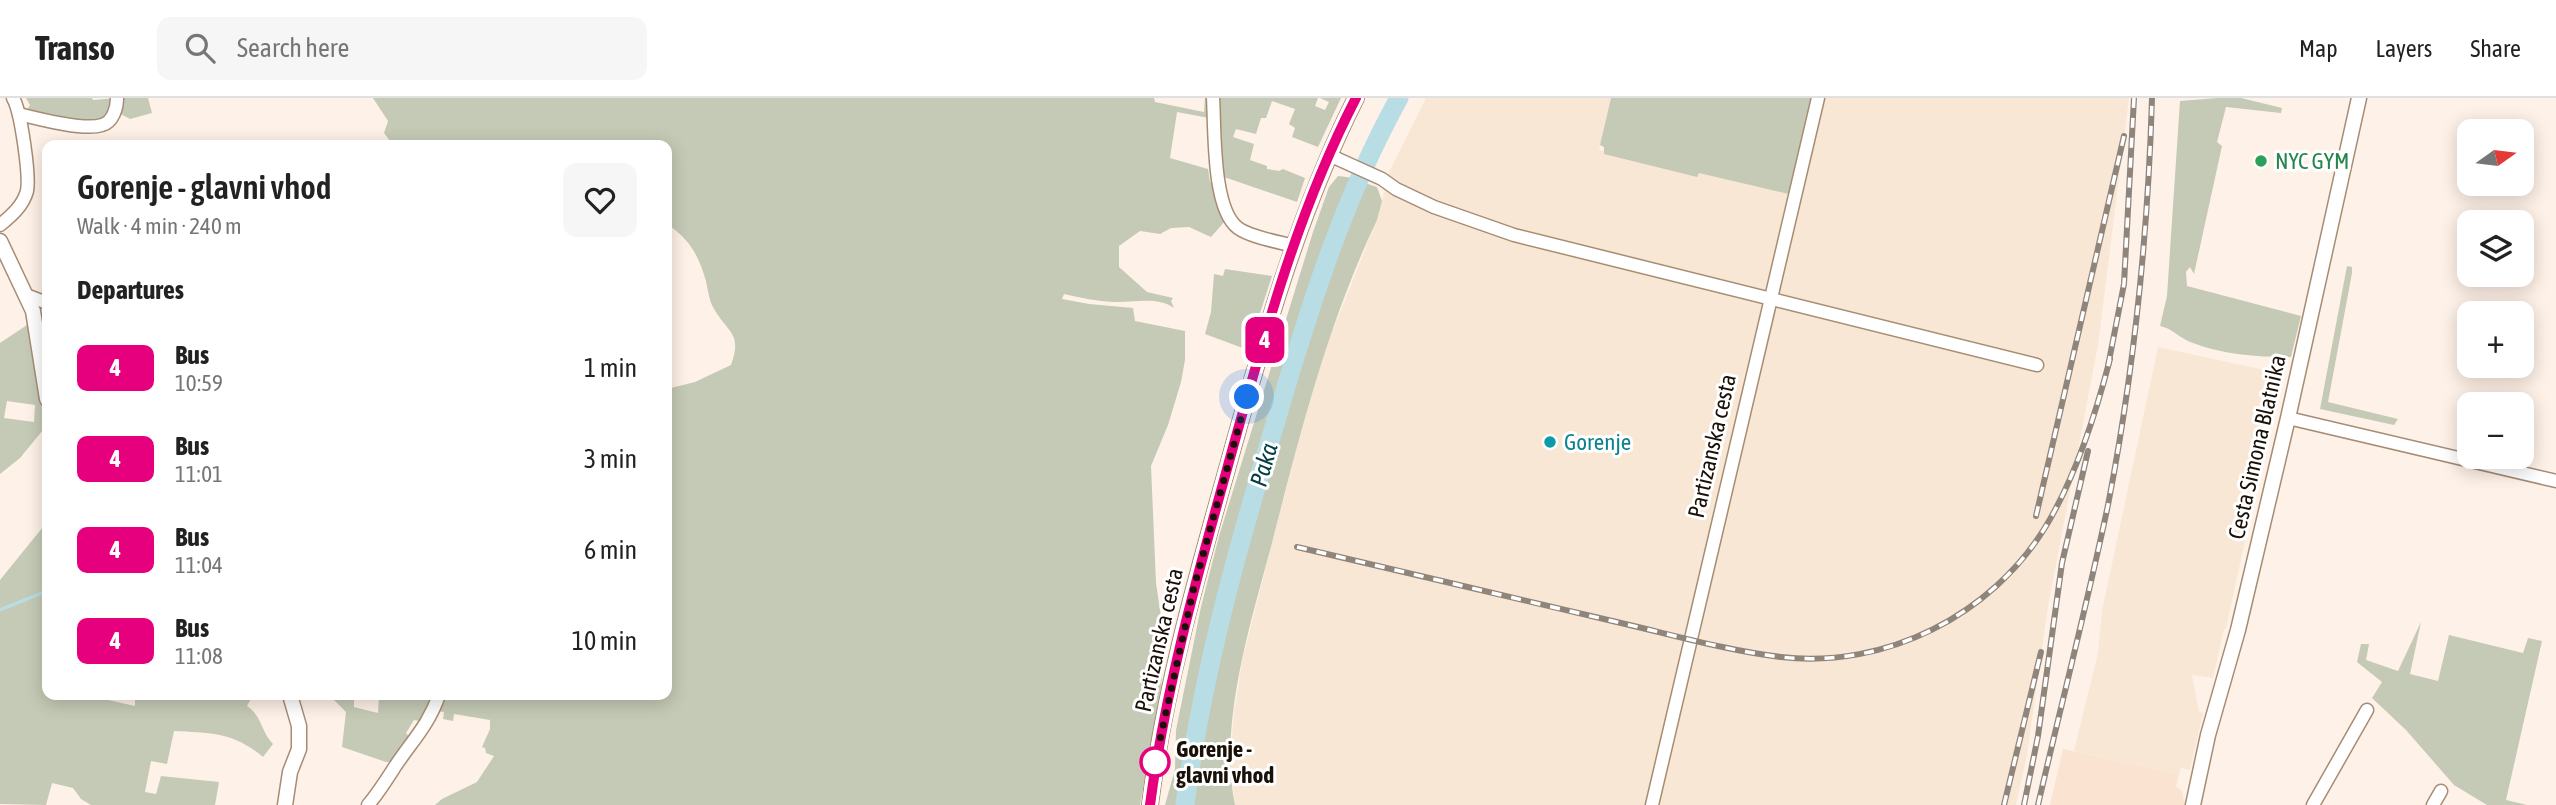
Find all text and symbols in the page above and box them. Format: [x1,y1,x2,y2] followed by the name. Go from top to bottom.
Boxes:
[157,17,647,80] search box
[35,29,115,67] text: Transo
[181,29,219,67] icon: search
[237,33,349,63] text: Search here
[2299,35,2338,62] text: Map
[2376,35,2432,62] text: Layers
[2470,35,2521,62] text: Share
[2457,119,2534,196] north arrow
[2457,119,2534,469] map controls
[2275,148,2349,174] place label: NYC GYM
[2253,153,2269,169] marker: NYC GYM
[563,163,637,237] button: heart
[77,168,331,206] text: Gorenje - glavni vhod
[2457,210,2534,287] button: layers
[77,213,241,239] text: Walk · 4 min · 240 m
[77,275,184,305] text: Departures
[2457,301,2534,378] button: +
[1242,317,1288,363] line badge: 4
[1259,326,1271,353] text: 4
[175,340,209,370] text: Bus
[2223,352,2291,542] street label: Cesta Simona Blatnika
[584,353,637,383] text: 1 min
[110,354,121,381] text: 4
[175,370,223,396] text: 10:59
[1683,372,1741,520] street label: Partizanska cesta
[1229,379,1264,414] your location
[2457,392,2534,469] button: −
[1564,429,1631,455] place label: Gorenje
[175,431,209,461] text: Bus
[1542,434,1558,450] marker: Gorenje
[1244,440,1283,490] water label: Paka
[584,444,637,474] text: 3 min
[110,445,121,472] text: 4
[175,461,223,487] text: 11:01
[175,522,209,552] text: Bus
[584,535,637,565] text: 6 min
[110,536,121,563] text: 4
[175,552,223,578] text: 11:04
[1130,566,1188,714] street label: Partizanska cesta
[175,613,209,643] text: Bus
[572,626,637,656] text: 10 min
[110,627,121,654] text: 4
[175,643,223,669] text: 11:08
[1176,736,1274,788] place label: Gorenje - glavni vhod
[1140,747,1170,777] marker: Gorenje - glavni vhod

